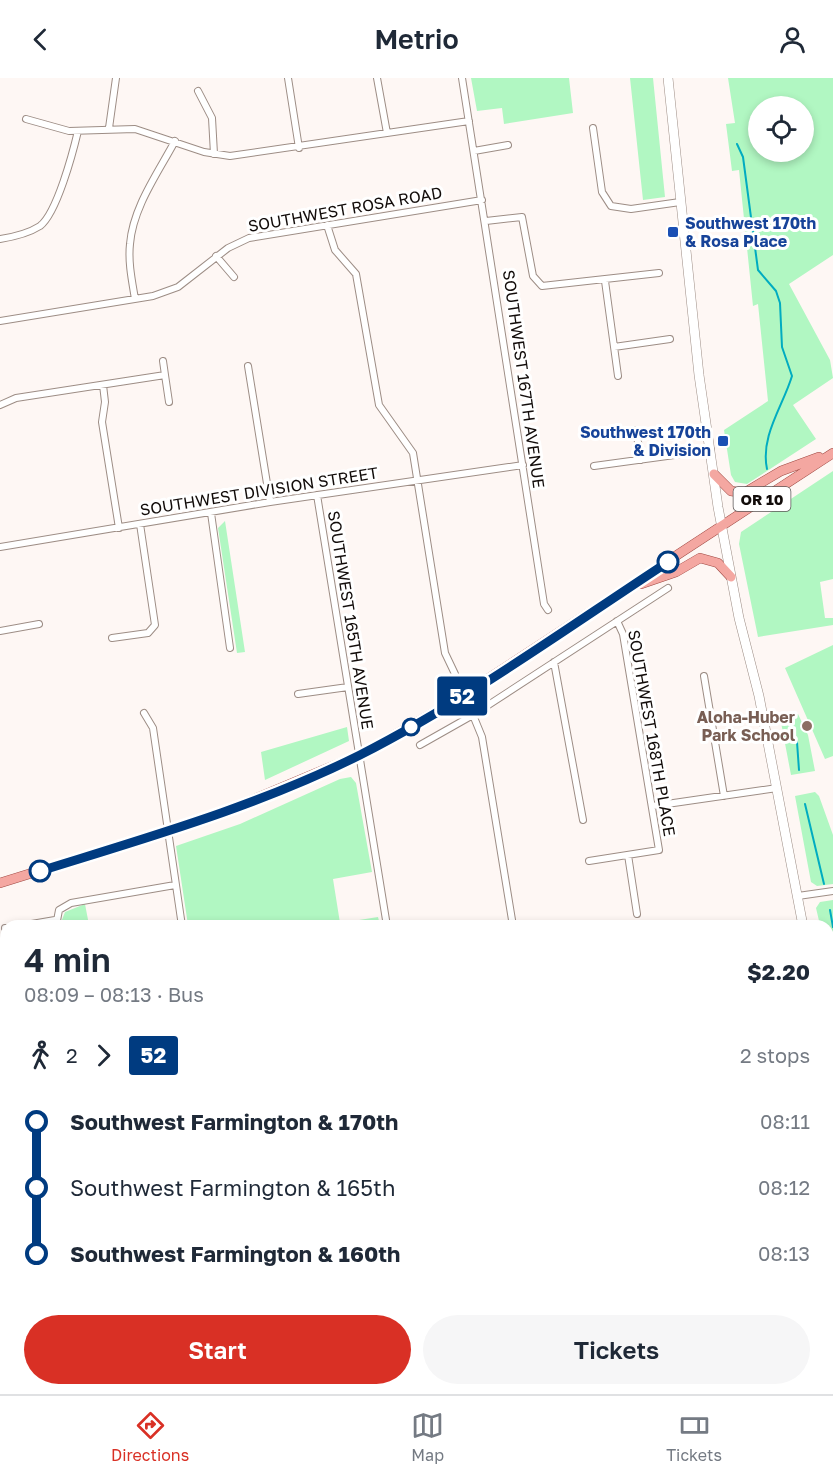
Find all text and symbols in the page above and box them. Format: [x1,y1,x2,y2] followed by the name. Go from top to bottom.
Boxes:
[24,23,57,56] icon: back
[374,23,459,55] text: Metrio
[776,23,809,56] icon: person
[748,96,814,162] map controls
[748,96,814,162] button: locate
[246,182,444,236] street label: SOUTHWEST ROSA ROAD
[685,213,816,251] place label: Southwest 170th & Rosa Place
[666,225,680,239] marker: Southwest 170th & Rosa Place
[499,269,549,489] street label: SOUTHWEST 167TH AVENUE
[580,422,711,460] place label: Southwest 170th & Division
[716,434,730,448] marker: Southwest 170th & Division
[139,462,379,520] street label: SOUTHWEST DIVISION STREET
[734,487,790,511] road number: OR 10
[324,509,378,731] street label: SOUTHWEST 165TH AVENUE
[657,551,679,573] unlabelled marker
[624,628,680,838] street label: SOUTHWEST 168TH PLACE
[435,676,489,716] line badge: 52
[449,683,475,709] text: 52
[697,707,796,745] place label: Aloha-Huber Park School
[402,718,420,736] unlabelled marker
[800,719,814,733] marker: Aloha-Huber Park School
[29,860,51,882] unlabelled marker
[24,940,111,979] text: 4 min
[747,958,810,985] text: $2.20
[24,982,204,1006] text: 08:09 – 08:13 · Bus
[24,1039,57,1072] icon: walk
[87,1039,120,1072] icon: forward
[141,1042,166,1068] text: 52
[66,1043,78,1067] text: 2
[740,1043,810,1067] text: 2 stops
[70,1108,398,1135] text: Southwest Farmington & 170th
[760,1109,810,1133] text: 08:11
[70,1174,395,1201] text: Southwest Farmington & 165th
[758,1175,810,1199] text: 08:12
[70,1240,400,1267] text: Southwest Farmington & 160th
[758,1241,810,1265] text: 08:13
[24,1315,411,1384] button: Start
[423,1315,810,1384] button: Tickets
[111,1409,189,1465] tab: Directions
[411,1409,444,1465] tab: Map
[666,1409,722,1465] tab: Tickets

